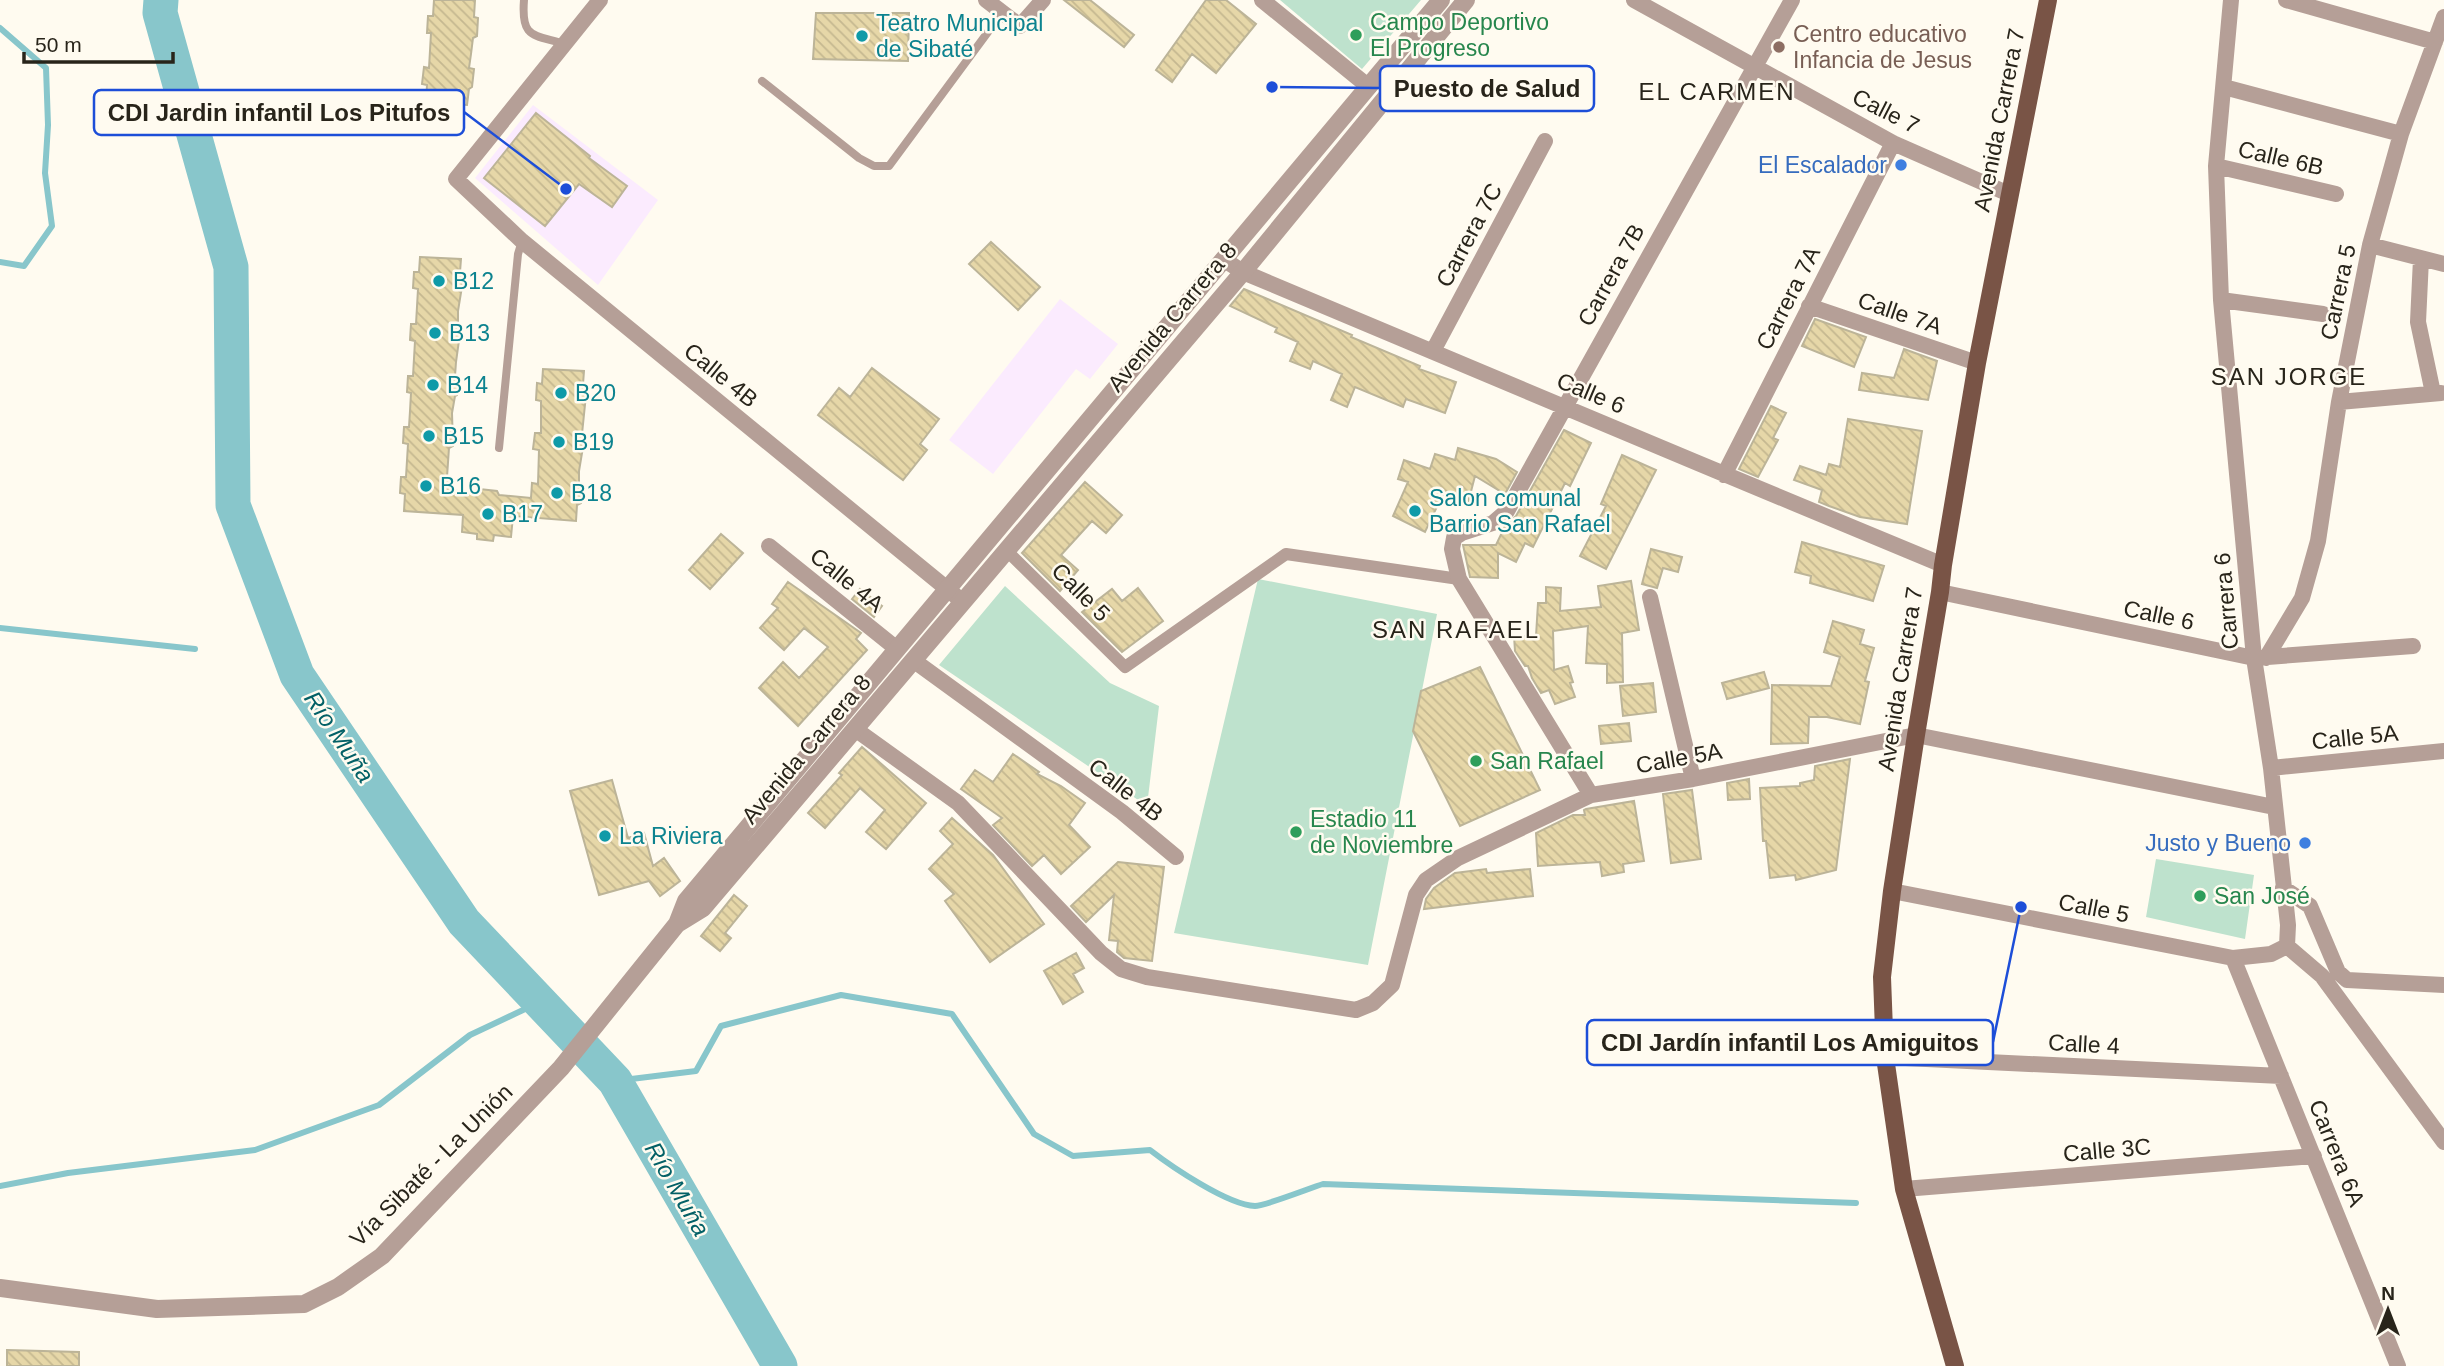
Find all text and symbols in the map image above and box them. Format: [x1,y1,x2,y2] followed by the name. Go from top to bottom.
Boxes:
[1370,9,1549,61] place label: Campo Deportivo El Progreso
[876,10,1043,62] place label: Teatro Municipal de Sibaté
[24,21,173,65] scale bar
[1793,21,1972,73] place label: Centro educativo Infancia de Jesus
[1968,26,2030,214] street label: Avenida Carrera 7
[1348,27,1364,43] marker: Campo Deportivo El Progreso
[854,28,870,44] marker: Teatro Municipal de Sibaté
[35,33,82,56] text: 50 m
[1771,39,1787,55] marker: Centro educativo Infancia de Jesus
[1380,66,1594,111] callout: Puesto de Salud
[1394,75,1580,102] text: Puesto de Salud
[1638,78,1796,105] district label: EL CARMEN
[1848,83,1924,139] street label: Calle 7
[94,90,464,135] callout: CDI Jardin infantil Los Pitufos
[108,99,450,126] text: CDI Jardin infantil Los Pitufos
[2236,136,2326,180] street label: Calle 6B
[1758,152,1887,178] place label: El Escalador
[1893,157,1909,173] marker: El Escalador
[1431,179,1507,291] street label: Carrera 7C
[1572,220,1650,330] street label: Carrera 7B
[1102,237,1242,397] street label: Avenida Carrera 8
[1751,241,1825,354] street label: Carrera 7A
[2315,242,2361,342] street label: Carrera 5
[453,268,494,294] place label: B12
[431,273,447,289] marker: B12
[1855,287,1946,340] street label: Calle 7A
[449,320,490,346] place label: B13
[427,325,443,341] marker: B13
[679,338,763,412] street label: Calle 4B
[2211,363,2367,390] district label: SAN JORGE
[1553,367,1629,419] street label: Calle 6
[447,372,488,398] place label: B14
[425,377,441,393] marker: B14
[575,380,616,406] place label: B20
[553,385,569,401] marker: B20
[443,423,484,449] place label: B15
[421,428,437,444] marker: B15
[573,429,614,455] place label: B19
[551,434,567,450] marker: B19
[440,473,481,499] place label: B16
[418,478,434,494] marker: B16
[571,480,612,506] place label: B18
[549,485,565,501] marker: B18
[1429,485,1611,537] place label: Salon comunal Barrio San Rafael
[502,501,543,527] place label: B17
[1407,503,1423,519] marker: Salon comunal Barrio San Rafael
[480,506,496,522] marker: B17
[805,543,889,618] street label: Calle 4A
[2209,551,2243,651] street label: Carrera 6
[1046,557,1116,627] street label: Calle 5
[1873,585,1927,773] street label: Avenida Carrera 7
[2121,595,2197,635] street label: Calle 6
[1372,616,1540,643] district label: SAN RAFAEL
[736,669,876,829] street label: Avenida Carrera 8
[299,686,380,787] water label: Río Muña
[2310,719,2400,754] street label: Calle 5A
[1634,738,1725,778] street label: Calle 5A
[1490,748,1604,774] place label: San Rafael
[1084,753,1168,827] street label: Calle 4B
[1468,753,1484,769] marker: San Rafael
[1310,806,1453,858] place label: Estadio 11 de Noviembre
[619,823,723,849] place label: La Riviera
[1288,824,1304,840] marker: Estadio 11 de Noviembre
[597,828,613,844] marker: La Riviera
[2145,830,2291,856] place label: Justo y Bueno
[2297,835,2313,851] marker: Justo y Bueno
[2214,883,2310,909] place label: San José
[2056,888,2132,928] street label: Calle 5
[2192,888,2208,904] marker: San José
[1587,1020,1993,1065] callout: CDI Jardín infantil Los Amiguitos
[1601,1029,1979,1056] text: CDI Jardín infantil Los Amiguitos
[2048,1029,2121,1059] street label: Calle 4
[345,1079,517,1251] street label: Vía Sibaté - La Unión
[2304,1096,2370,1211] street label: Carrera 6A
[2062,1133,2152,1167] street label: Calle 3C
[640,1137,715,1241] water label: Río Muña
[2353,1275,2423,1345] north arrow
[2381,1283,2395,1304] text: N

